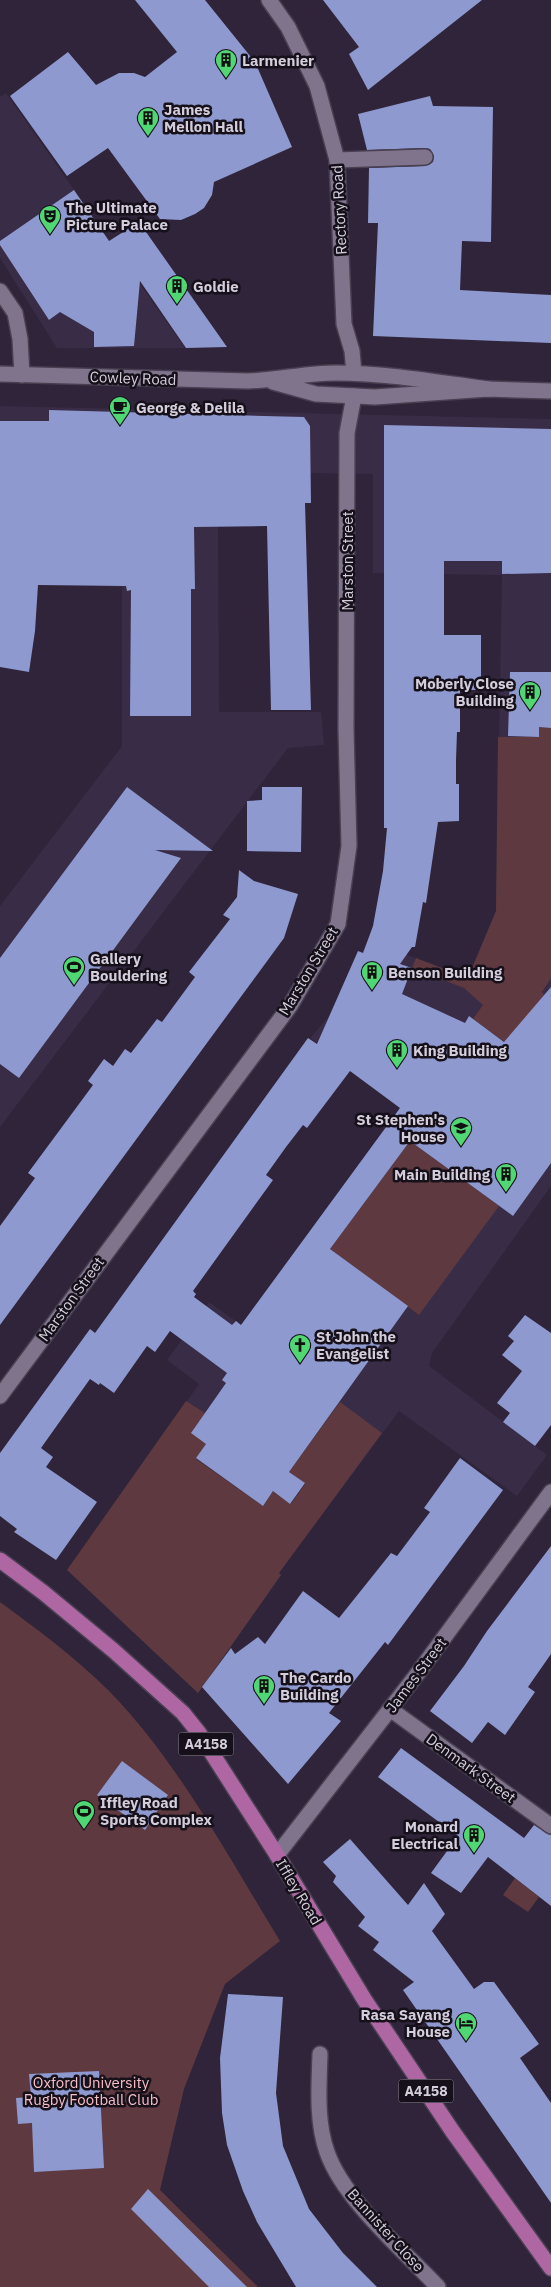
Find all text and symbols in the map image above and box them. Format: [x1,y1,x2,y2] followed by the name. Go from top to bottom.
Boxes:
[214,48,238,79] building icon: Larmenier
[242,51,314,70] place label: Larmenier
[164,100,243,136] place label: James Mellon Hall
[136,106,160,137] building icon: James Mellon Hall
[327,165,351,255] street label: Rectory Road
[66,198,168,234] place label: The Ultimate Picture Palace
[38,204,62,235] theatre icon: The Ultimate Picture Palace
[165,274,189,305] building icon: Goldie
[193,277,239,296] place label: Goldie
[89,367,177,389] street label: Cowley Road
[108,395,132,426] cafe icon: George & Delila
[136,398,245,417] place label: George & Delila
[338,511,357,611] street label: Marston Street
[415,674,515,710] place label: Moberly Close Building
[518,680,542,711] building icon: Moberly Close Building
[274,923,342,1019] street label: Marston Street
[90,949,168,985] place label: Gallery Bouldering
[62,955,86,986] sports icon: Gallery Bouldering
[360,960,384,991] building icon: Benson Building
[388,963,503,982] place label: Benson Building
[385,1038,409,1069] building icon: King Building
[413,1041,508,1060] place label: King Building
[356,1110,445,1146] place label: St Stephen's House
[449,1116,473,1147] school or university icon: St Stephen's House
[494,1162,518,1193] building icon: Main Building
[394,1165,491,1184] place label: Main Building
[34,1253,108,1345] street label: Marston Street
[316,1327,396,1363] place label: St John the Evangelist
[288,1333,312,1364] church icon: St John the Evangelist
[382,1634,450,1716] street label: James Street
[280,1668,352,1704] place label: The Cardo Building
[252,1674,276,1705] building icon: The Cardo Building
[423,1729,519,1807] street label: Denmark Street
[178,1732,234,1756] road number: A4158
[100,1793,212,1829] place label: Iffley Road Sports Complex
[72,1799,96,1830] sports icon: Iffley Road Sports Complex
[391,1817,458,1853] place label: Monard Electrical
[462,1823,486,1854] building icon: Monard Electrical
[272,1856,326,1928] street label: Iffley Road
[361,2005,451,2041] place label: Rasa Sayang House
[454,2011,478,2042] hotel icon: Rasa Sayang House
[24,2073,158,2109] park label: Oxford University Rugby Football Club
[398,2080,454,2102] road number: A4158
[344,2184,428,2276] street label: Bannister Close

